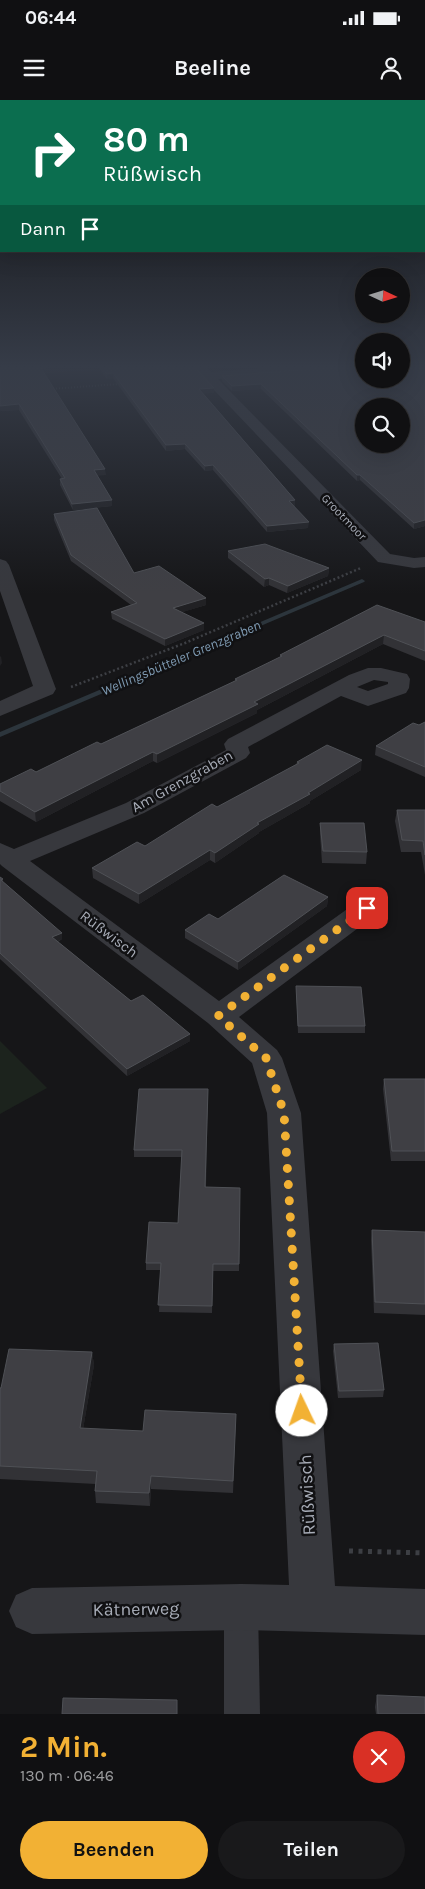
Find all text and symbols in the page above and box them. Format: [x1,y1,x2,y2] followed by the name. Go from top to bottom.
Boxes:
[25,7,76,29] text: 06:44
[20,54,48,82] icon: menu
[377,54,405,82] icon: person
[174,55,251,81] text: Beeline
[103,119,190,160] text: 80 m
[20,120,85,185] icon: right
[103,161,202,187] text: Rüßwisch
[76,215,104,243] icon: arrive
[20,218,66,240] text: Dann
[355,268,410,322] north arrow
[355,268,410,453] map controls
[355,333,410,388] button: sound
[355,398,410,453] button: search
[319,491,370,543] street label: Grootmoor
[99,617,263,699] water label: Wellingsbütteler Grenzgraben
[128,746,236,816] street label: Am Grenzgraben
[346,887,388,929] pin
[353,894,381,922] icon: arrive
[77,907,141,961] street label: Rüßwisch
[275,1384,327,1436] position arrow
[294,1454,320,1536] street label: Rüßwisch
[92,1597,180,1621] street label: Kätnerweg
[20,1729,107,1765] text: 2 Min.
[353,1731,405,1783] button: close
[20,1766,114,1785] text: 130 m · 06:46
[20,1821,208,1879] button: Beenden
[218,1821,405,1879] button: Teilen

